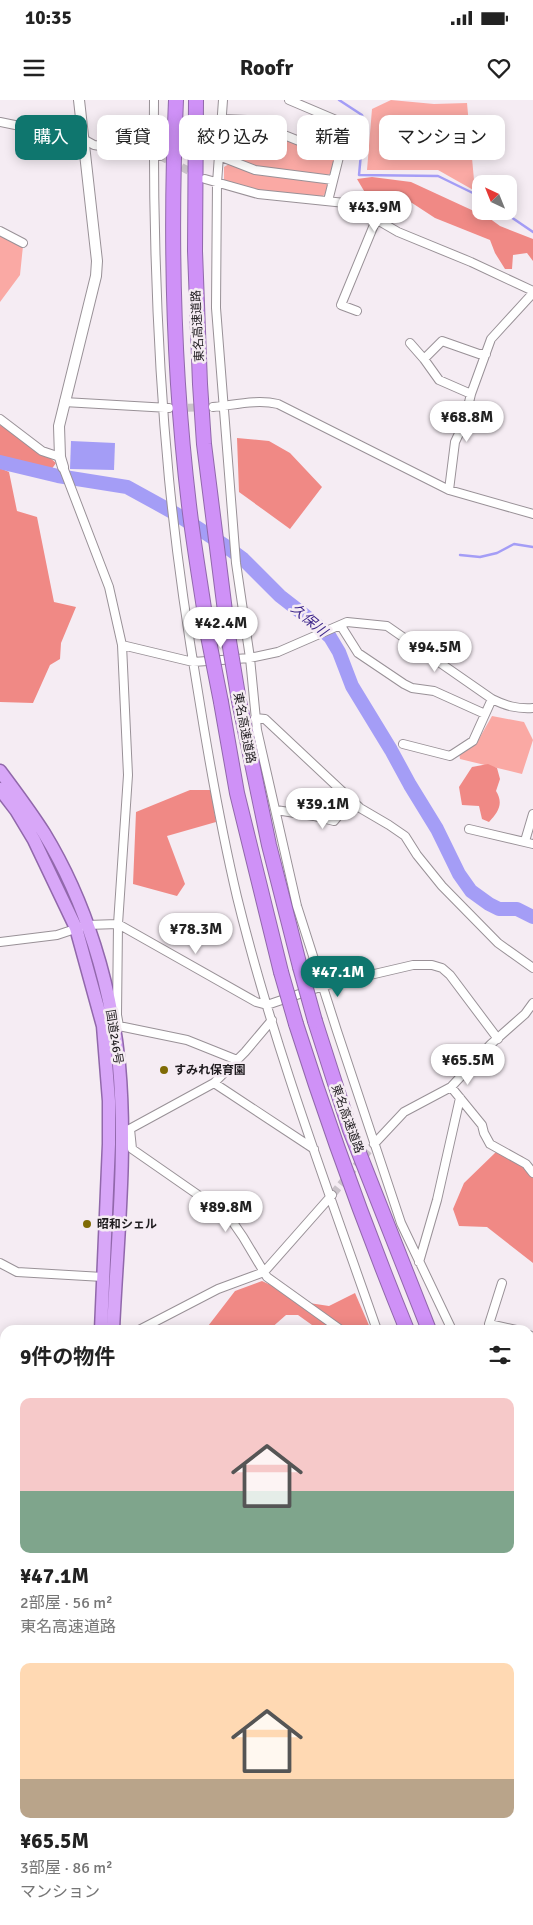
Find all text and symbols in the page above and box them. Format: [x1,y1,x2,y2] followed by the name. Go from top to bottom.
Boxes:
[25,6,72,30] text: 10:35
[20,54,48,82] icon: menu
[240,54,293,81] text: Roofr
[485,54,513,82] icon: heart
[15,115,87,160] chip: 購入
[97,115,169,160] chip: 賃貸
[179,115,287,160] chip: 絞り込み
[297,115,369,160] chip: 新着
[379,115,505,160] chip: マンション
[472,175,518,220] north arrow
[472,175,517,220] map controls
[334,190,416,233] pin: ¥43.9M
[349,197,401,217] text: ¥43.9M
[189,290,207,362] street label: 東名高速道路
[426,400,508,443] pin: ¥68.8M
[441,407,493,427] text: ¥68.8M
[287,600,332,641] water label: 久保川
[180,606,262,649] pin: ¥42.4M
[195,613,247,633] text: ¥42.4M
[394,630,476,673] pin: ¥94.5M
[409,637,461,657] text: ¥94.5M
[230,691,258,765] street label: 東名高速道路
[282,788,364,830] pin: ¥39.1M
[297,794,349,814] text: ¥39.1M
[155,912,237,955] pin: ¥78.3M
[170,919,222,939] text: ¥78.3M
[297,956,379,998] pin: ¥47.1M
[312,962,364,982] text: ¥47.1M
[102,1008,126,1066] street label: 国道246号
[427,1044,509,1086] pin: ¥65.5M
[442,1050,494,1070] text: ¥65.5M
[174,1063,246,1078] place label: すみれ保育園
[158,1064,170,1076] marker: すみれ保育園
[328,1083,366,1155] street label: 東名高速道路
[185,1190,267,1233] pin: ¥89.8M
[200,1197,252,1217] text: ¥89.8M
[97,1217,157,1232] place label: 昭和シェル
[81,1218,93,1230] marker: 昭和シェル
[486,1341,514,1369] icon: filters
[20,1344,115,1370] text: 9件の物件
[222,1431,312,1521] icon: home
[20,1563,89,1589] text: ¥47.1M
[20,1593,113,1613] text: 2部屋 · 56 m²
[20,1617,116,1637] text: 東名高速道路
[222,1696,312,1786] icon: home
[20,1828,89,1854] text: ¥65.5M
[20,1858,113,1878] text: 3部屋 · 86 m²
[20,1882,100,1902] text: マンション

